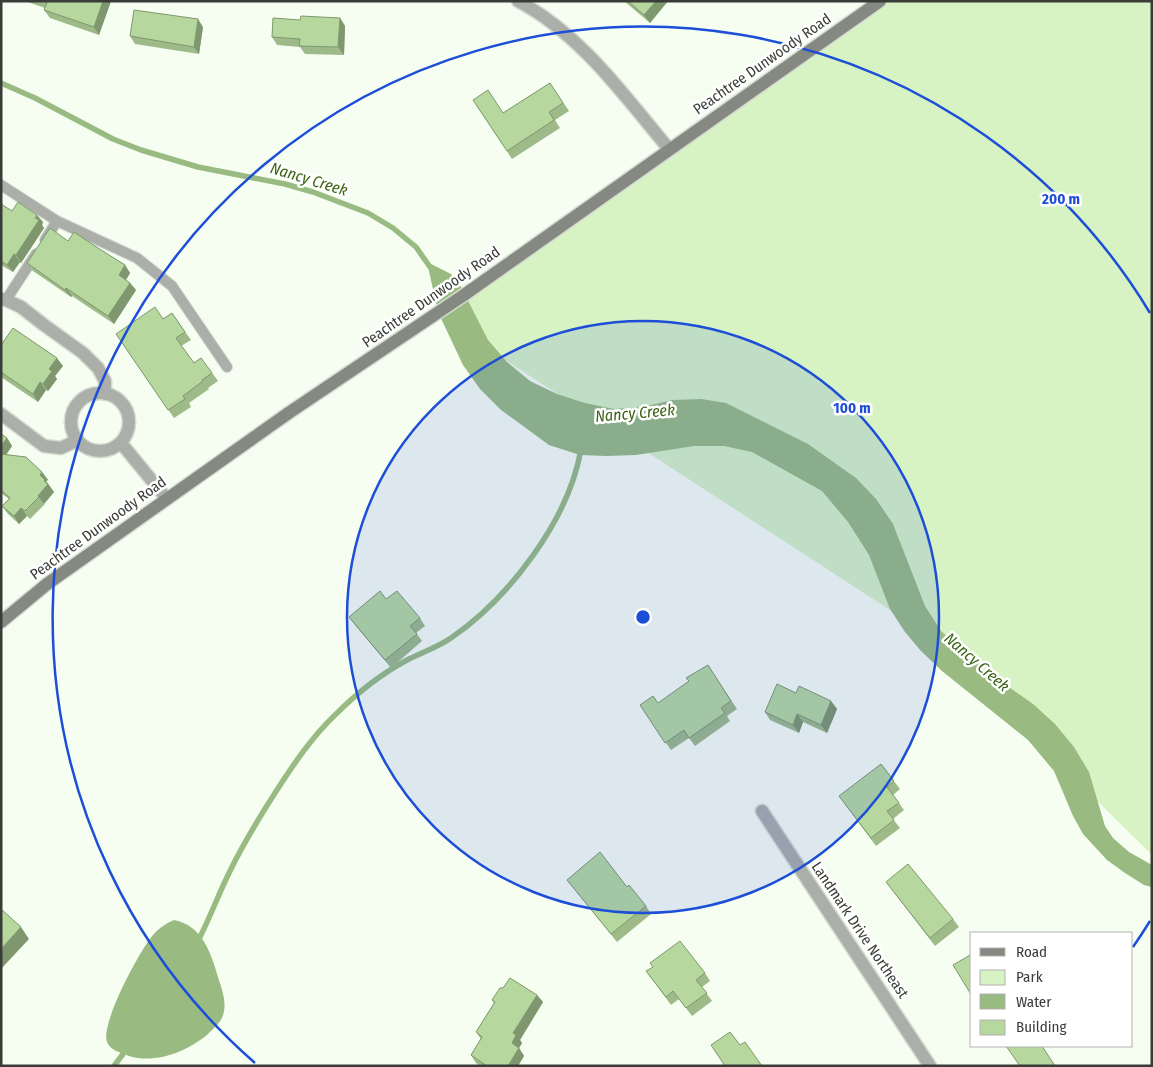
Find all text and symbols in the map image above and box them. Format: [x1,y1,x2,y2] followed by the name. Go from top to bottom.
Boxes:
[690,10,834,118] street label: Peachtree Dunwoody Road
[268,158,350,200] water label: Nancy Creek
[1041,190,1080,208] text: 200 m
[359,243,503,351] street label: Peachtree Dunwoody Road
[833,399,871,417] text: 100 m
[594,400,676,426] water label: Nancy Creek
[26,473,170,583] street label: Peachtree Dunwoody Road
[634,608,652,626] centre of rings
[941,629,1013,695] water label: Nancy Creek
[808,858,912,1002] street label: Landmark Drive Northeast
[970,932,1133,1047] legend
[1016,943,1047,961] text: Road
[1016,968,1043,986] text: Park
[1016,993,1052,1011] text: Water
[1016,1018,1067,1036] text: Building

